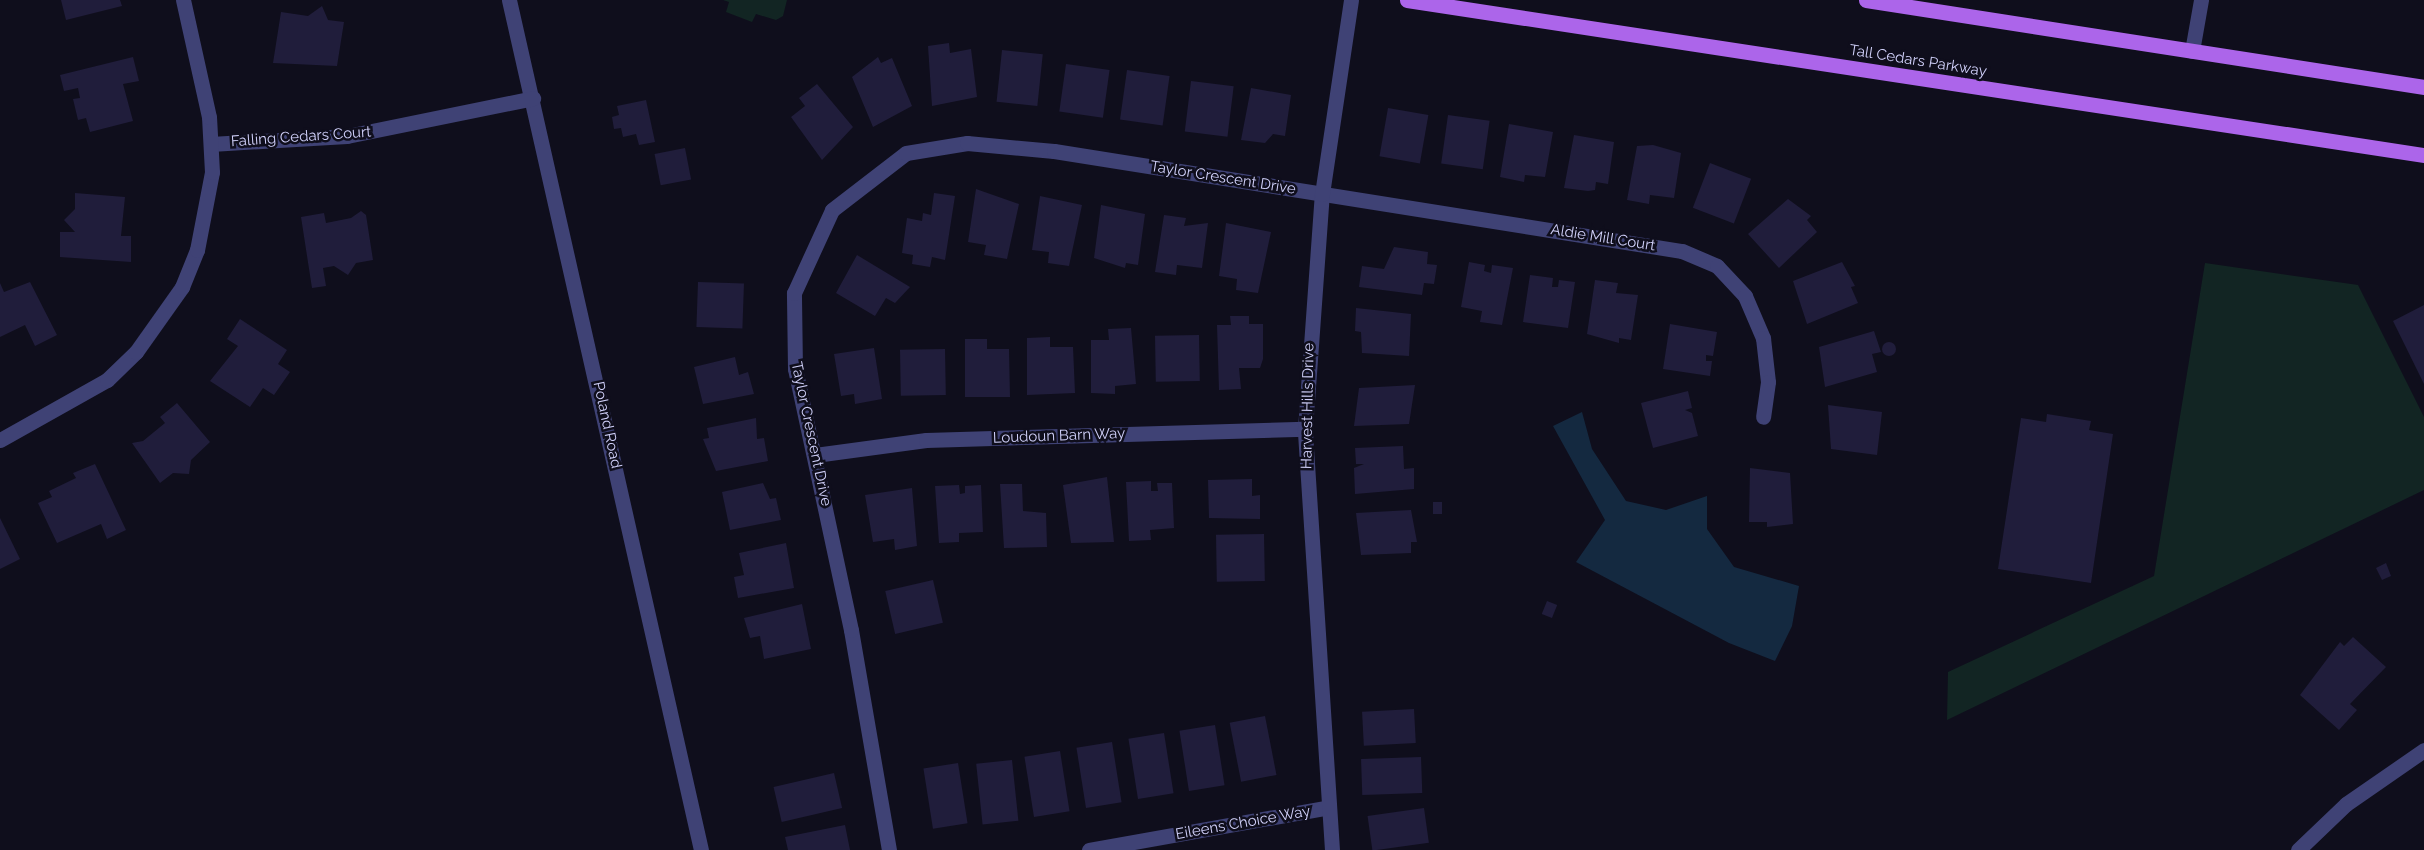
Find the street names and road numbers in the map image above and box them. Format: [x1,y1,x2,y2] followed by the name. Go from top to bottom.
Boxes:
[1848,41,1988,81] street label: Tall Cedars Parkway
[230,123,372,151] street label: Falling Cedars Court
[1149,158,1297,198] street label: Taylor Crescent Drive
[1549,221,1657,255] street label: Aldie Mill Court
[1298,343,1318,469] street label: Harvest Hills Drive
[787,360,835,508] street label: Taylor Crescent Drive
[589,380,625,470] street label: Poland Road
[992,425,1126,447] street label: Loudoun Barn Way
[1174,802,1312,844] street label: Eileens Choice Way

